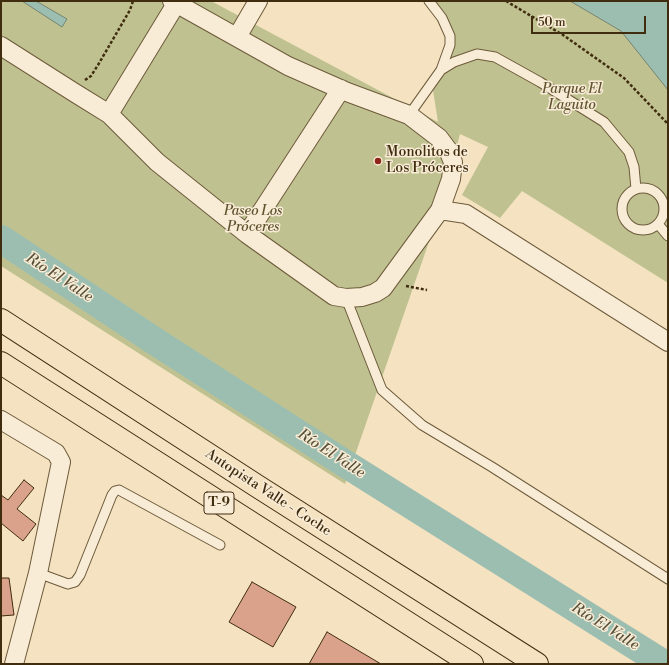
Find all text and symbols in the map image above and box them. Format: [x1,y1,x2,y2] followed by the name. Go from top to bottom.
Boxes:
[533,8,648,34] scale bar
[538,15,566,30] text: 50 m
[542,82,602,114] park label: Parque El Laguito
[386,145,469,178] place label: Monolitos de Los Próceres
[373,156,383,166] marker: Monolitos de Los Próceres
[224,204,282,236] park label: Paseo Los Próceres
[22,250,96,306] water label: Río El Valle
[294,426,368,482] water label: Río El Valle
[202,446,334,540] street label: Autopista Valle - Coche
[204,492,234,514] road number: T-9
[568,599,642,655] water label: Río El Valle

